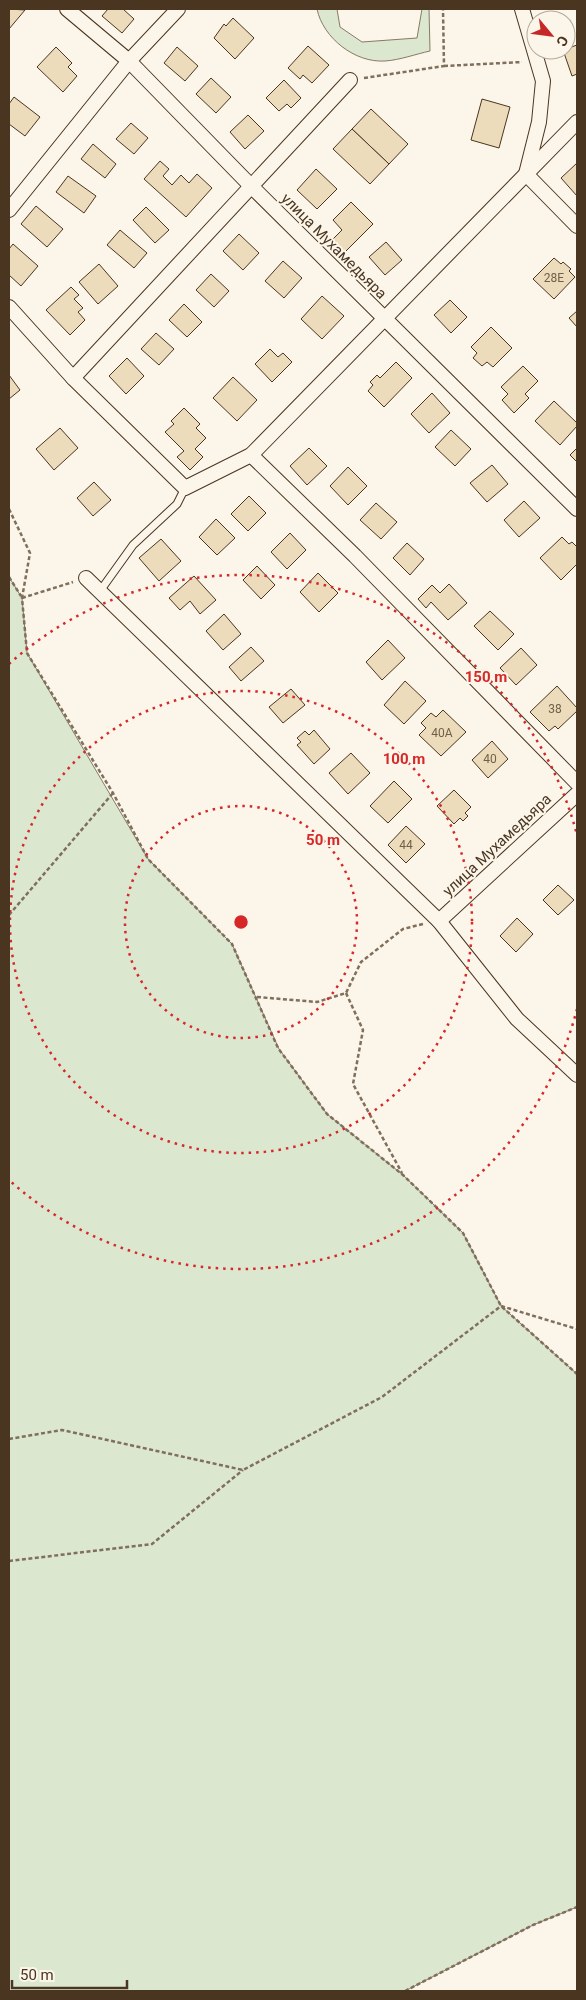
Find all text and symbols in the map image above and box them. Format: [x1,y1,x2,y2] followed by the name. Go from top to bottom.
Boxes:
[526,10,576,60] north arrow
[553,33,572,49] text: С
[278,190,390,302] street label: улица Мухамедьяра
[544,271,564,285] house number: 28Е
[465,668,507,686] text: 150 m
[548,702,562,716] house number: 38
[431,726,453,740] house number: 40А
[383,750,425,768] text: 100 m
[483,752,497,766] house number: 40
[439,790,555,900] street label: улица Мухамедьяра
[306,831,340,849] text: 50 m
[399,838,413,852] house number: 44
[232,913,250,931] centre of rings
[12,1958,128,1990] scale bar
[20,1966,54,1984] text: 50 m

